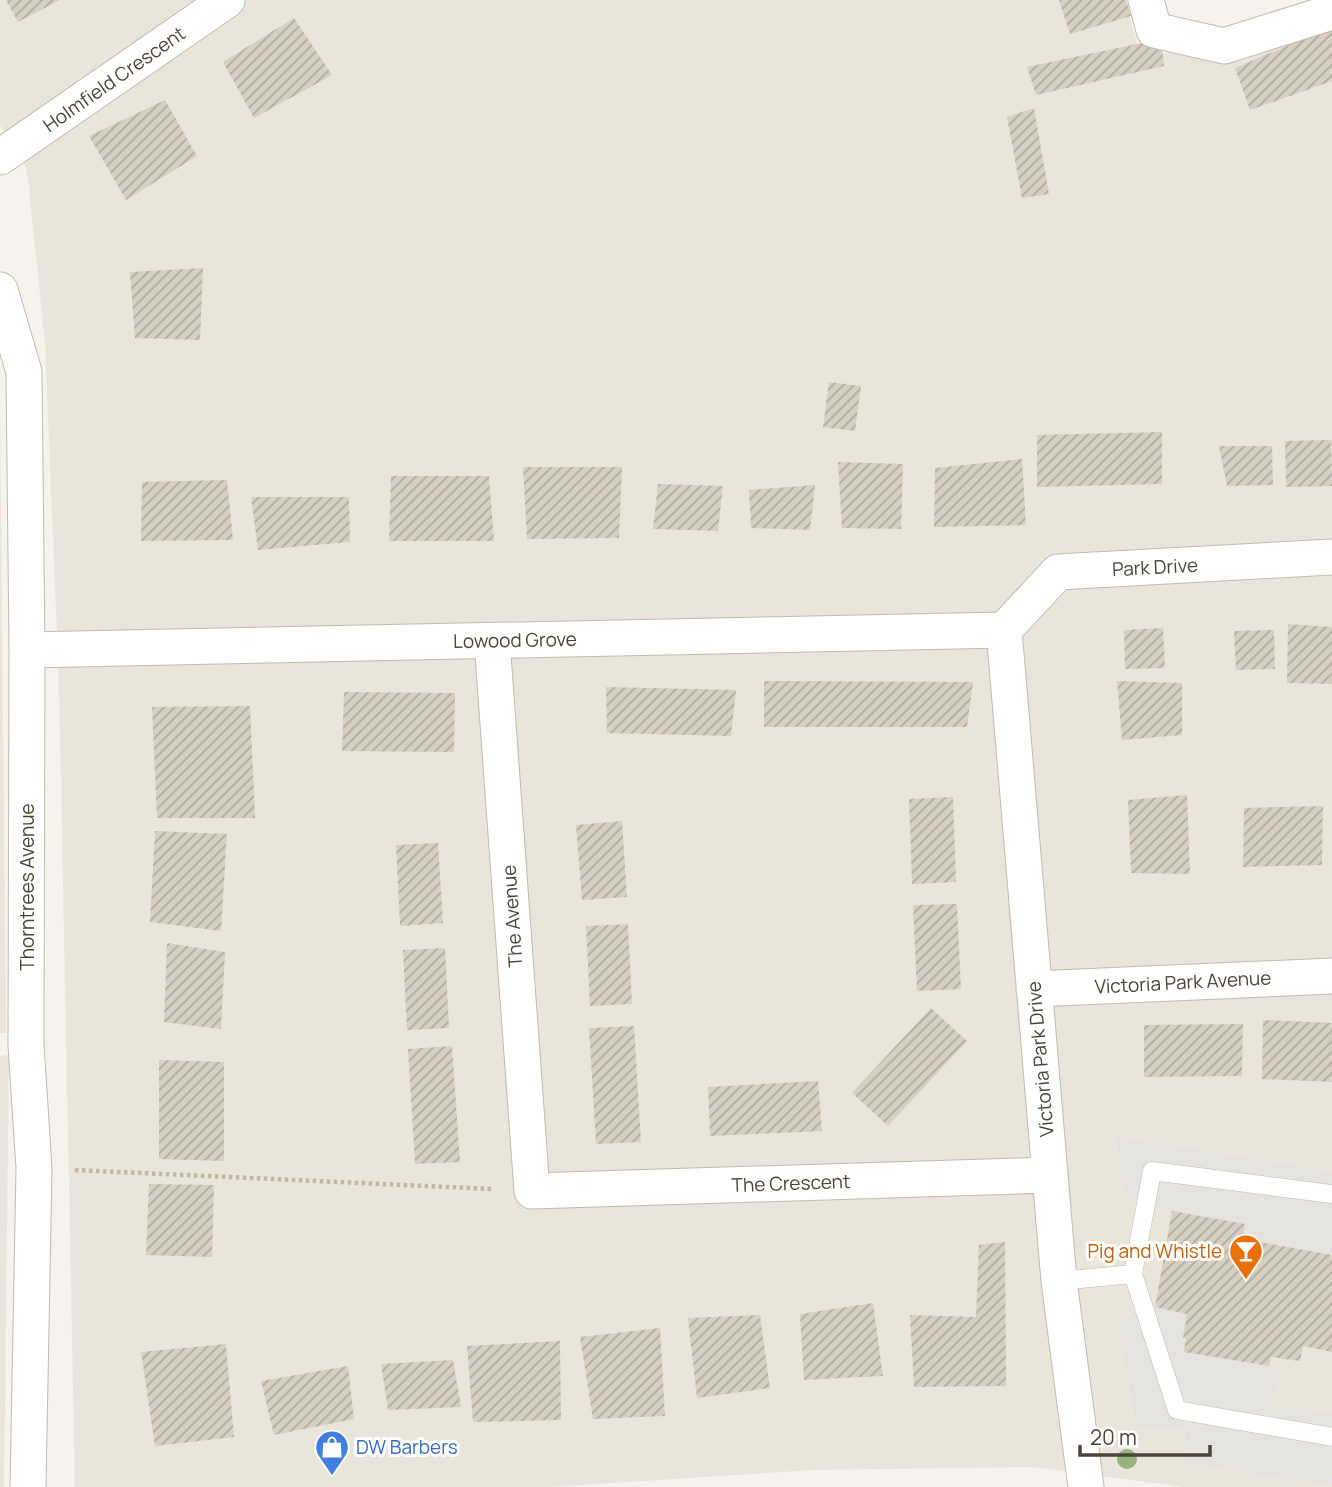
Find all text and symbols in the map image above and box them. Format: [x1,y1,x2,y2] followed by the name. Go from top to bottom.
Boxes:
[38,20,190,138] street label: Holmfield Crescent
[1111,552,1199,582] street label: Park Drive
[453,626,577,654] street label: Lowood Grove
[14,803,40,971] street label: Thorntrees Avenue
[495,864,529,968] street label: The Avenue
[1094,964,1272,1000] street label: Victoria Park Avenue
[1020,980,1060,1138] street label: Victoria Park Drive
[731,1168,851,1198] street label: The Crescent
[1227,1232,1265,1281] bar icon: Pig and Whistle
[1088,1238,1222,1264] place label: Pig and Whistle
[1080,1414,1210,1458] scale bar
[1090,1423,1137,1451] text: 20 m
[313,1428,351,1477] shop icon: DW Barbers
[356,1434,458,1460] place label: DW Barbers

